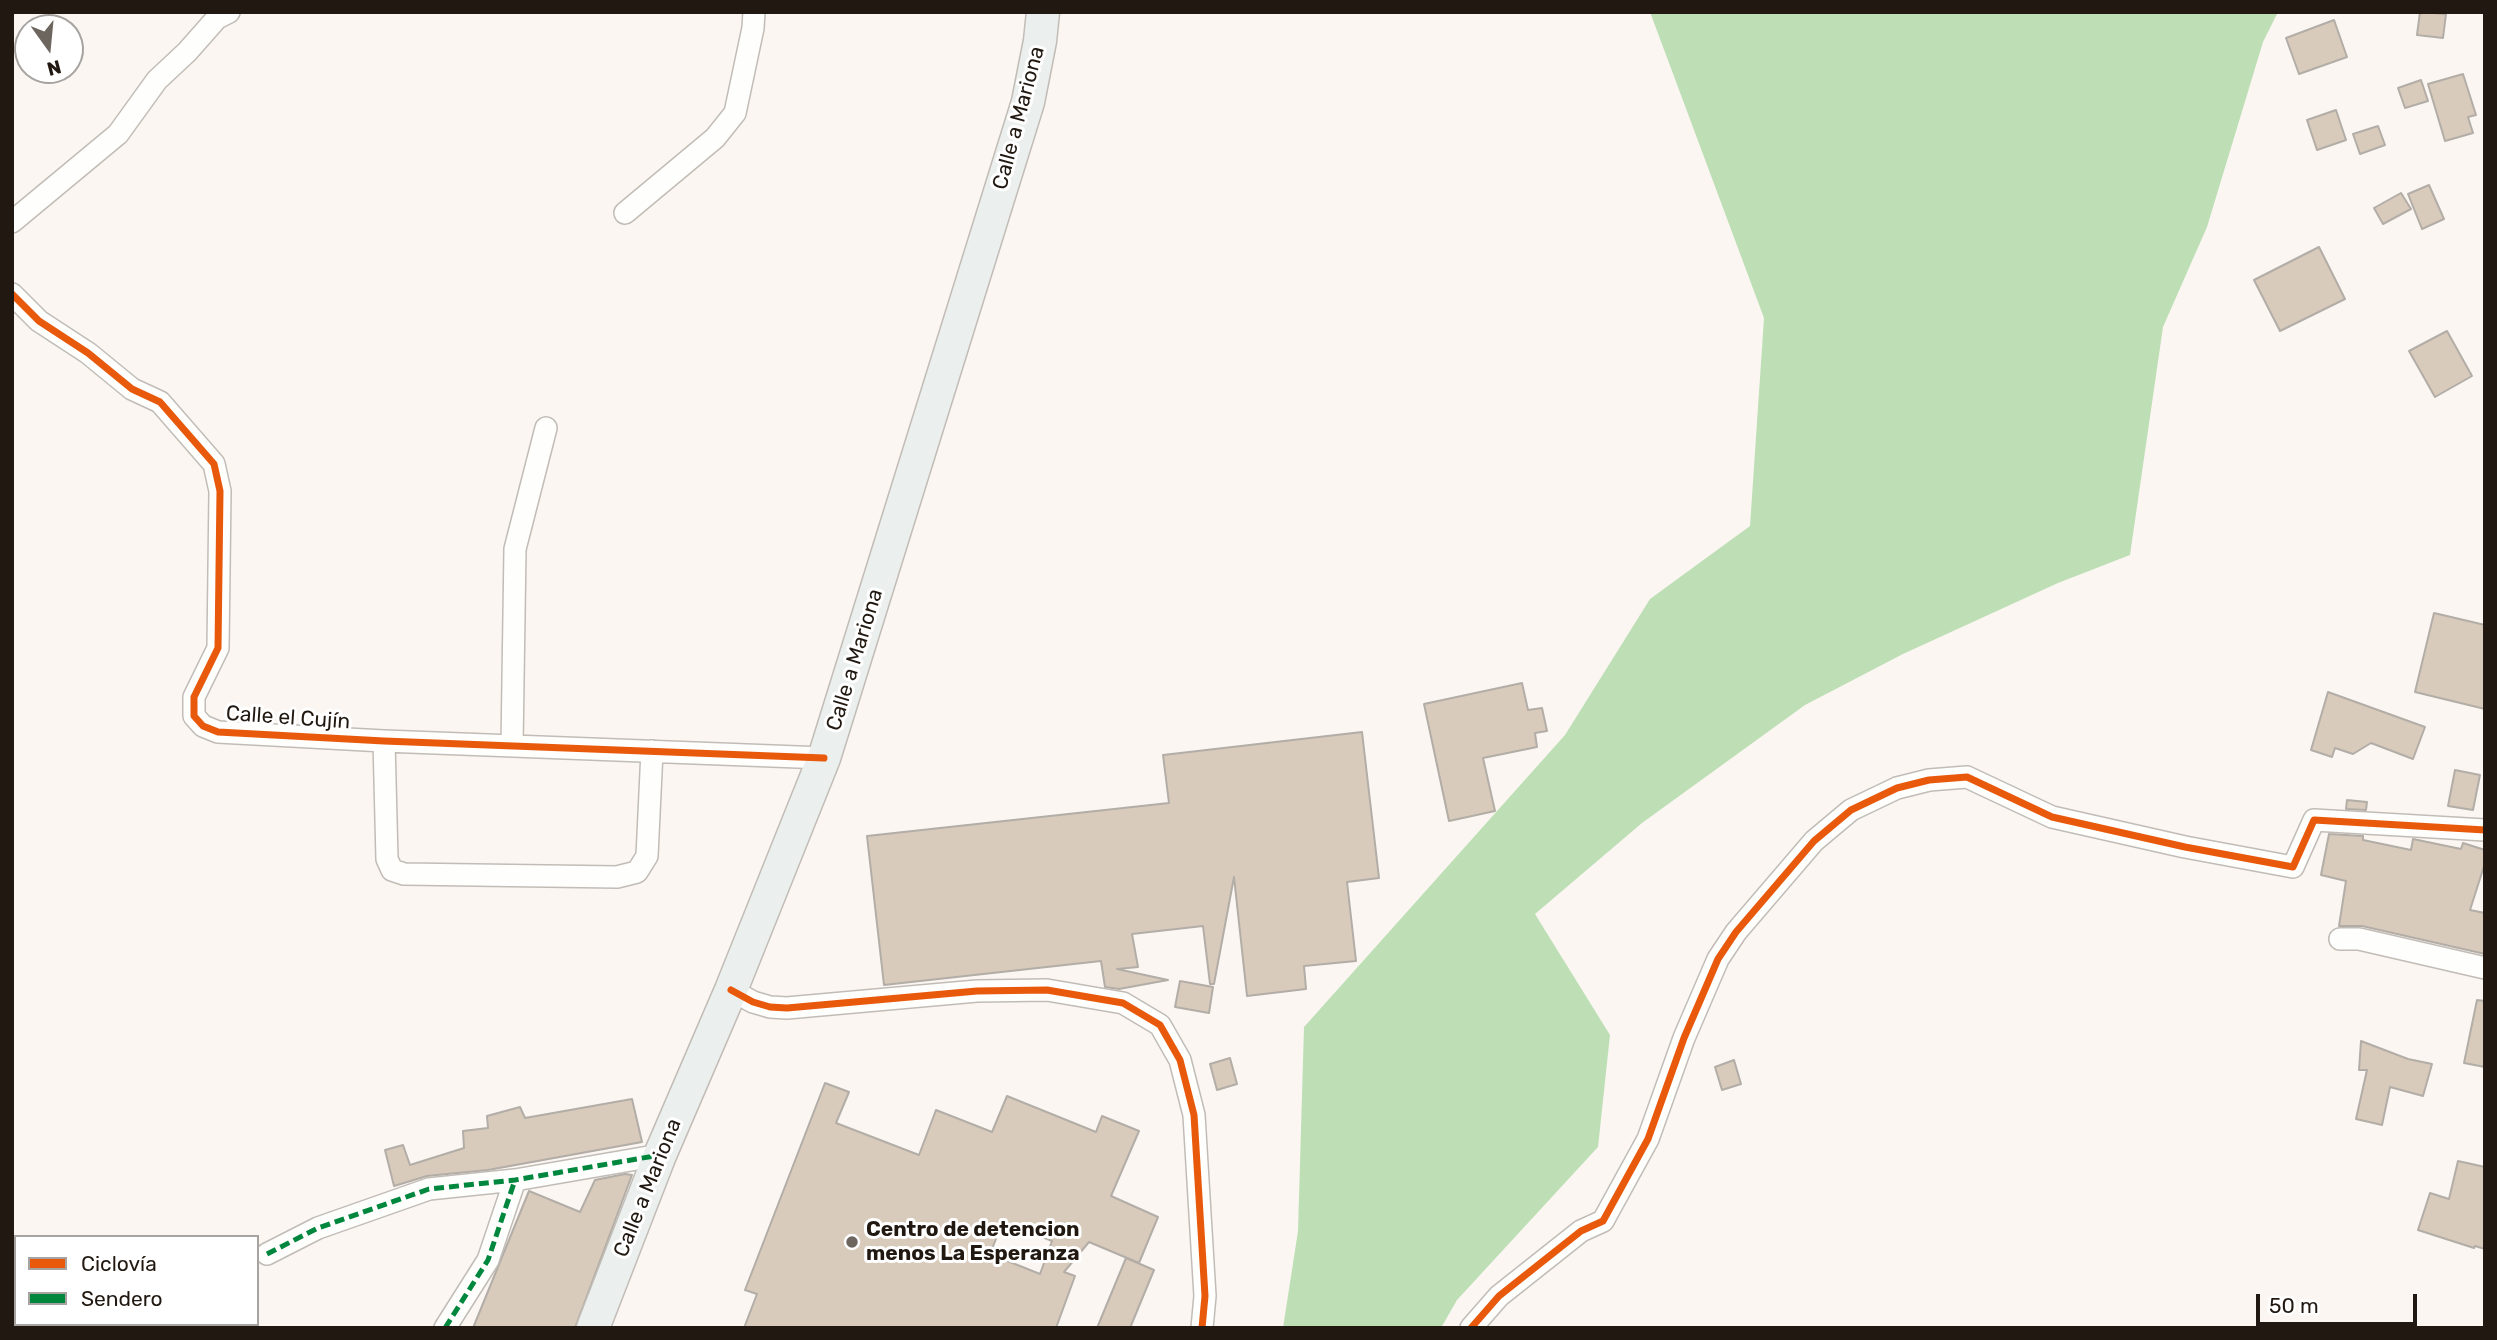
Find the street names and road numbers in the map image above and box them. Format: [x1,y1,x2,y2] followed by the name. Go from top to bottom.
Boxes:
[988,44,1050,192] street label: Calle a Mariona
[821,586,889,734] street label: Calle a Mariona
[225,701,351,735] street label: Calle el Cujín
[609,1115,687,1261] street label: Calle a Mariona

